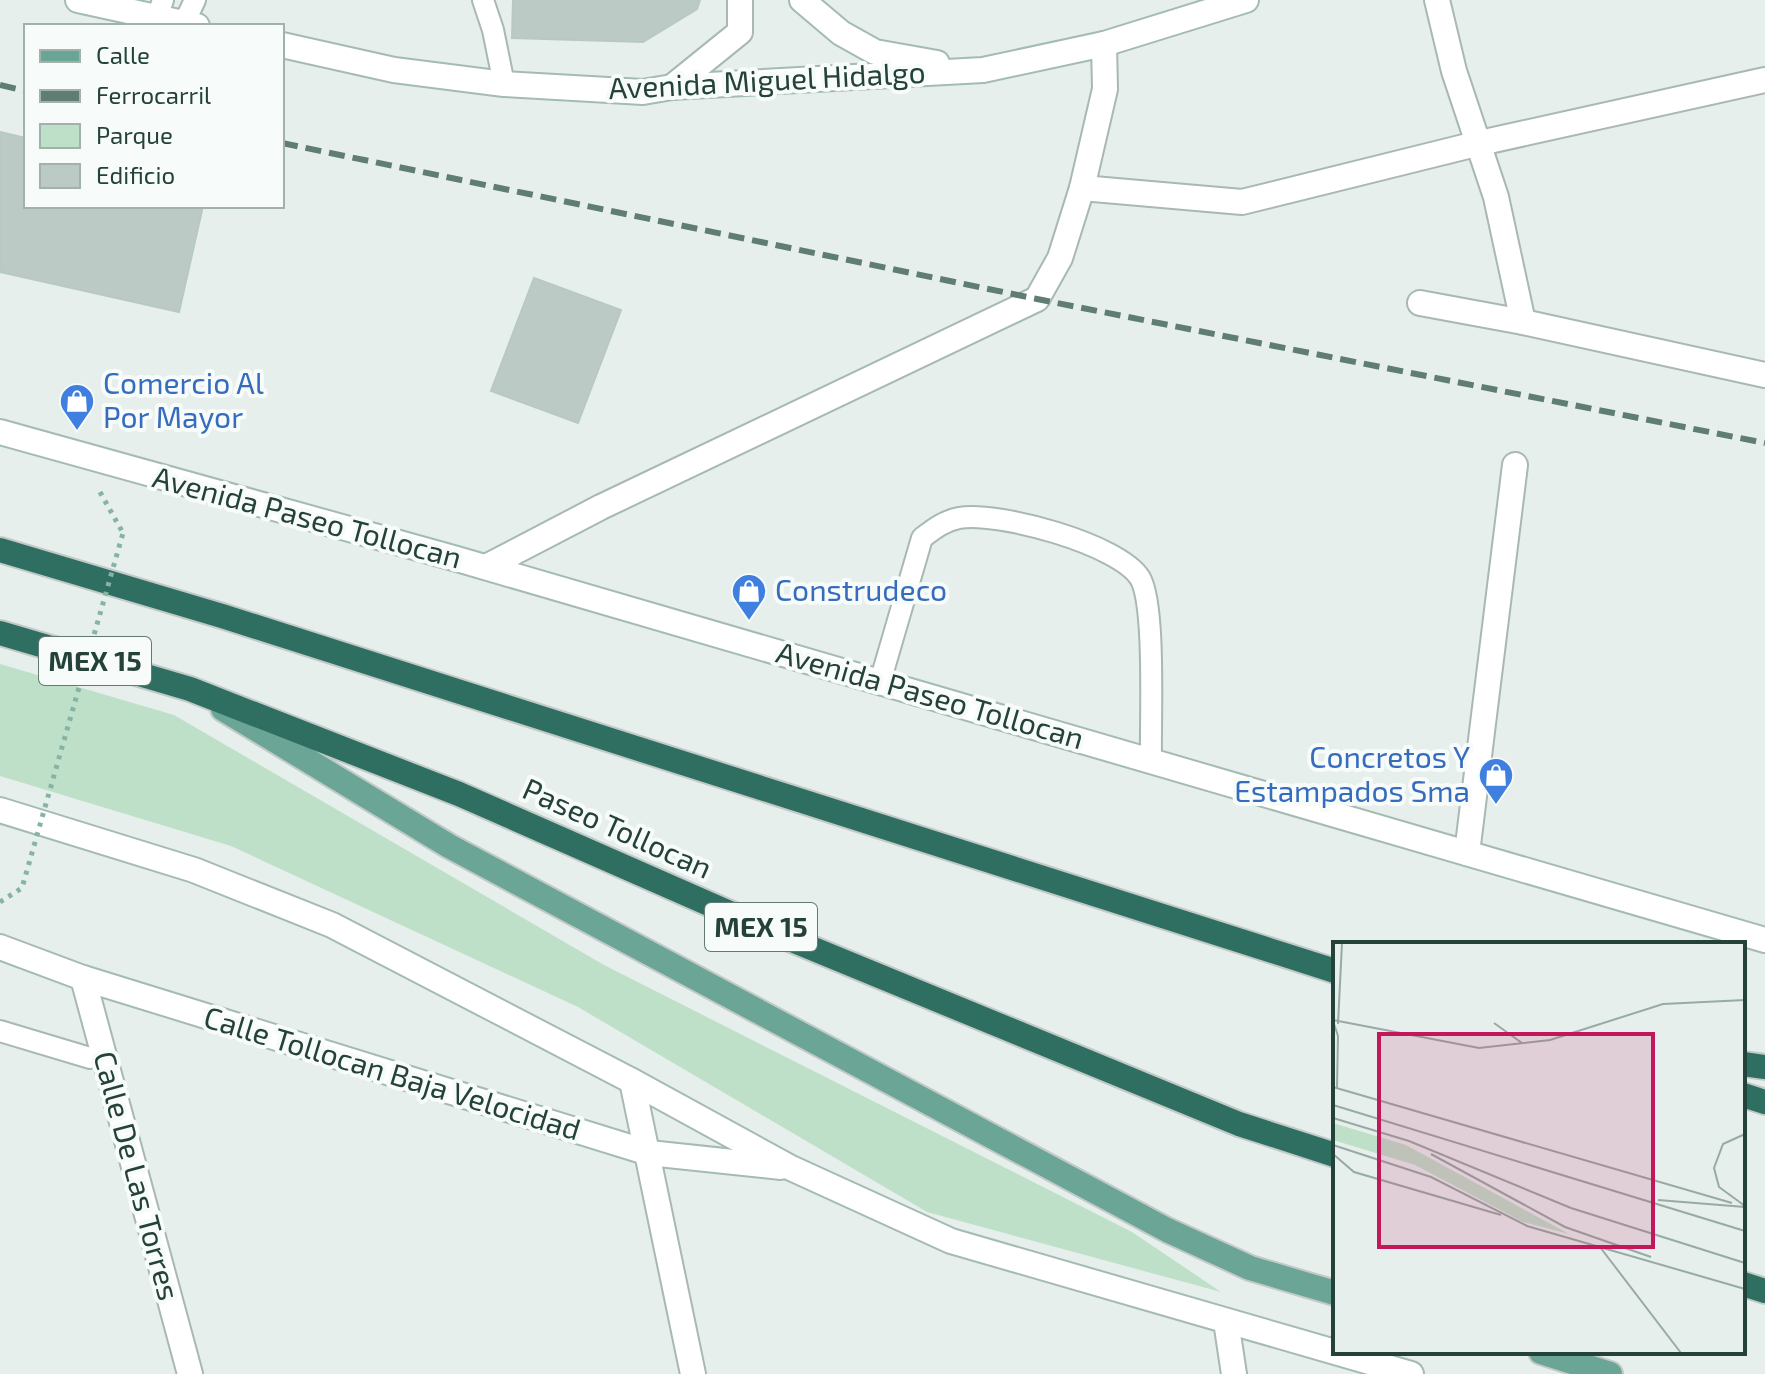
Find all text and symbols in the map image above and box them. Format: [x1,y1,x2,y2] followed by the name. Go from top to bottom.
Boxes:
[24,24,284,208] legend
[96,40,150,69] text: Calle
[607,53,926,105] street label: Avenida Miguel Hidalgo
[96,80,211,109] text: Ferrocarril
[96,120,173,149] text: Parque
[96,160,175,189] text: Edificio
[103,364,264,434] place label: Comercio Al Por Mayor
[58,382,96,432] shop icon: Comercio Al Por Mayor
[149,458,466,575] street label: Avenida Paseo Tollocan
[775,571,947,607] place label: Construdeco
[730,572,768,622] shop icon: Construdeco
[773,633,1088,755] street label: Avenida Paseo Tollocan
[39,637,151,685] road number: MEX 15
[1234,738,1470,808] place label: Concretos Y Estampados Sma
[1477,756,1515,806] shop icon: Concretos Y Estampados Sma
[518,769,718,885] street label: Paseo Tollocan
[705,903,817,951] road number: MEX 15
[1333,942,1745,1354] inset map
[200,998,585,1147] street label: Calle Tollocan Baja Velocidad
[87,1047,188,1304] street label: Calle De Las Torres

